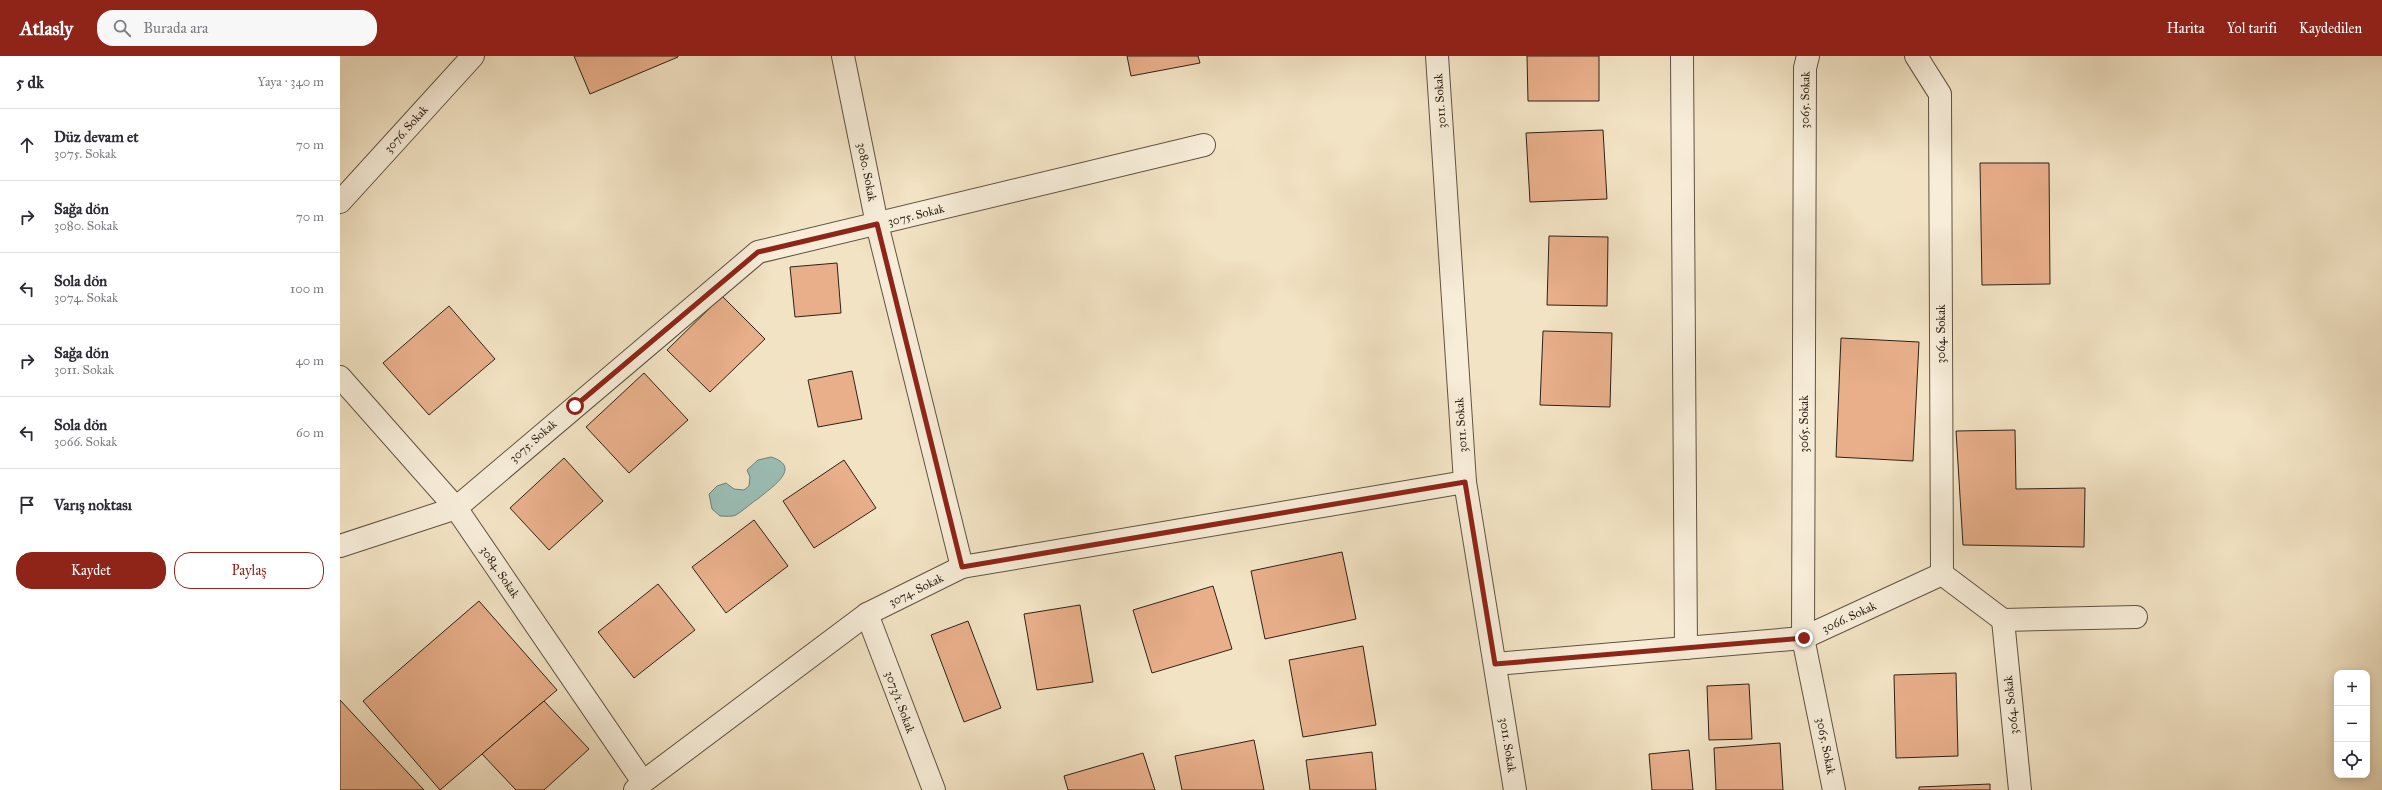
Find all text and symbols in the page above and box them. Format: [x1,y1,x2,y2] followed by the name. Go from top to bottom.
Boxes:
[97,10,377,46] search box
[20,17,73,40] text: Atlasly
[111,17,133,39] icon: search
[143,19,208,37] text: Burada ara
[2167,20,2205,37] text: Harita
[2227,20,2277,37] text: Yol tarifi
[2299,20,2362,37] text: Kaydedilen
[1797,71,1813,129] street label: 3065. Sokak
[16,72,44,93] text: 5 dk
[1431,72,1449,129] street label: 3011. Sokak
[258,74,324,90] text: Yaya · 340 m
[381,102,431,155] street label: 3076. Sokak
[54,128,139,146] text: Düz devam et
[16,134,38,156] icon: ahead
[296,137,324,153] text: 70 m
[854,141,880,203] street label: 3080. Sokak
[54,146,117,162] text: 3075. Sokak
[54,200,109,218] text: Sağa dön
[886,201,946,229] street label: 3075. Sokak
[16,206,38,228] icon: right
[296,209,324,225] text: 70 m
[54,218,118,234] text: 3080. Sokak
[54,272,107,290] text: Sola dön
[16,278,38,300] icon: left
[290,281,324,297] text: 100 m
[54,290,118,306] text: 3074. Sokak
[1934,304,1948,364] street label: 3064. Sokak
[54,344,109,362] text: Sağa dön
[16,350,38,372] icon: right
[295,353,324,369] text: 40 m
[54,362,114,378] text: 3011. Sokak
[1797,395,1811,453] street label: 3065. Sokak
[1452,396,1470,453] street label: 3011. Sokak
[566,397,584,415] route start
[54,416,107,434] text: Sola dön
[507,417,560,465] street label: 3075. Sokak
[16,422,38,444] icon: left
[296,425,324,441] text: 60 m
[54,434,117,450] text: 3066. Sokak
[16,494,38,516] icon: arrive
[54,496,132,514] text: Varış noktası
[478,543,523,601] street label: 3084. Sokak
[16,552,166,589] button: Kaydet
[174,552,324,589] button: Paylaş
[886,571,946,609] street label: 3074. Sokak
[1820,598,1879,636] street label: 3066. Sokak
[1795,629,1813,647] route end
[882,669,918,735] street label: 3073/1. Sokak
[2334,670,2370,778] map controls
[2334,670,2370,706] button: +
[2001,674,2021,735] street label: 3064. Sokak
[2334,706,2370,742] button: −
[1814,716,1838,776] street label: 3065. Sokak
[1497,717,1519,774] street label: 3011. Sokak
[2334,742,2370,778] button: locate

